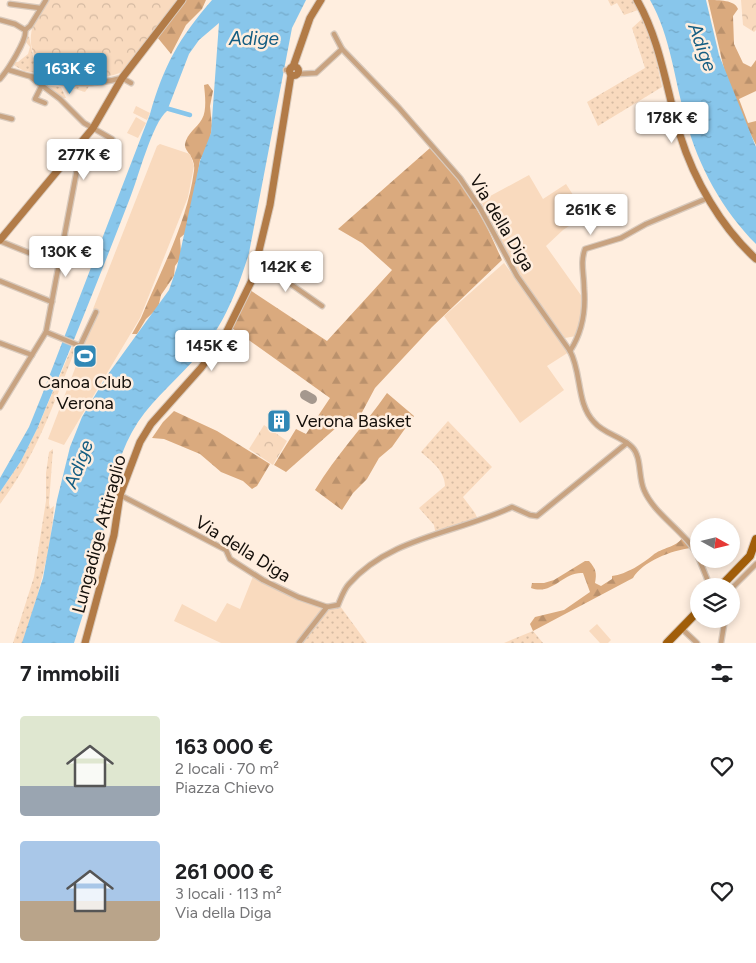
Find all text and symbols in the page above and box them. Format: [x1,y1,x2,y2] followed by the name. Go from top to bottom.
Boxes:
[683,19,722,75] water label: Adige
[228,27,280,50] water label: Adige
[29,52,111,95] pin: 163K €
[45,59,95,78] text: 163K €
[631,102,713,144] pin: 178K €
[646,108,698,127] text: 178K €
[43,138,125,181] pin: 277K €
[58,145,110,164] text: 277K €
[465,171,539,275] street label: Via della Diga
[550,194,632,236] pin: 261K €
[566,200,616,219] text: 261K €
[25,236,107,278] pin: 130K €
[40,242,92,261] text: 130K €
[245,250,327,293] pin: 142K €
[260,257,312,276] text: 142K €
[171,330,253,372] pin: 145K €
[186,336,238,355] text: 145K €
[72,343,98,369] sports icon: Canoa Club Verona
[38,371,132,414] place label: Canoa Club Verona
[266,408,292,434] building icon: Verona Basket
[296,410,412,432] place label: Verona Basket
[58,436,98,493] water label: Adige
[67,452,131,616] street label: Lungadige Attiraglio
[191,511,295,587] street label: Via della Diga
[690,518,740,568] north arrow
[690,518,740,628] map controls
[690,578,740,628] button: layers
[708,659,736,687] icon: filters
[20,661,120,686] text: 7 immobili
[175,734,273,759] text: 163 000 €
[60,736,120,796] icon: home
[708,752,736,780] icon: heart
[175,759,279,778] text: 2 locali · 70 m²
[175,778,274,797] text: Piazza Chievo
[175,859,274,884] text: 261 000 €
[60,861,120,921] icon: home
[708,877,736,905] icon: heart
[175,884,282,903] text: 3 locali · 113 m²
[175,903,271,922] text: Via della Diga

